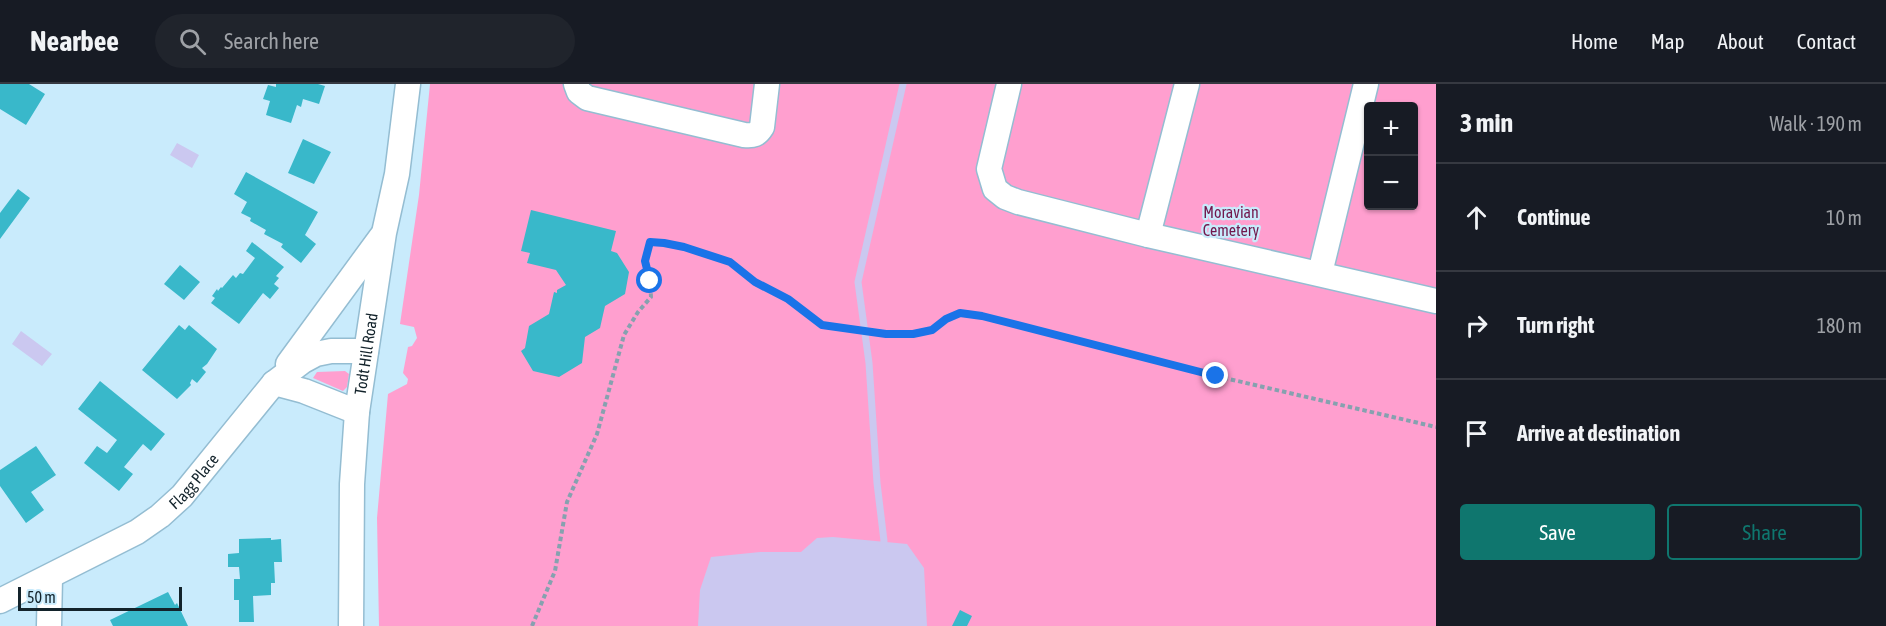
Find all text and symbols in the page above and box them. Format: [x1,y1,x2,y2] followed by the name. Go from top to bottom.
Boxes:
[155,14,575,68] search box
[30,25,119,57] text: Nearbee
[176,25,209,58] icon: search
[224,28,319,54] text: Search here
[1571,29,1618,53] text: Home
[1651,29,1685,53] text: Map
[1718,29,1764,53] text: About
[1797,29,1856,53] text: Contact
[1364,102,1418,210] map controls
[1364,102,1418,156] button: +
[1460,108,1513,138] text: 3 min
[1770,112,1862,135] text: Walk · 190 m
[1364,156,1418,210] button: −
[1460,201,1493,234] icon: ahead
[1203,203,1260,240] park label: Moravian Cemetery
[1517,204,1591,230] text: Continue
[1826,206,1862,229] text: 10 m
[636,267,662,293] route start
[1460,309,1493,342] icon: right
[351,312,381,396] street label: Todt Hill Road
[1517,312,1594,338] text: Turn right
[1817,314,1862,337] text: 180 m
[1202,362,1228,388] route end
[1460,417,1493,450] icon: arrive
[1517,420,1680,446] text: Arrive at destination
[165,450,222,512] street label: Flagg Place
[1460,504,1655,560] button: Save
[1667,504,1862,560] button: Share
[18,584,182,612] scale bar
[27,588,56,606] text: 50 m

